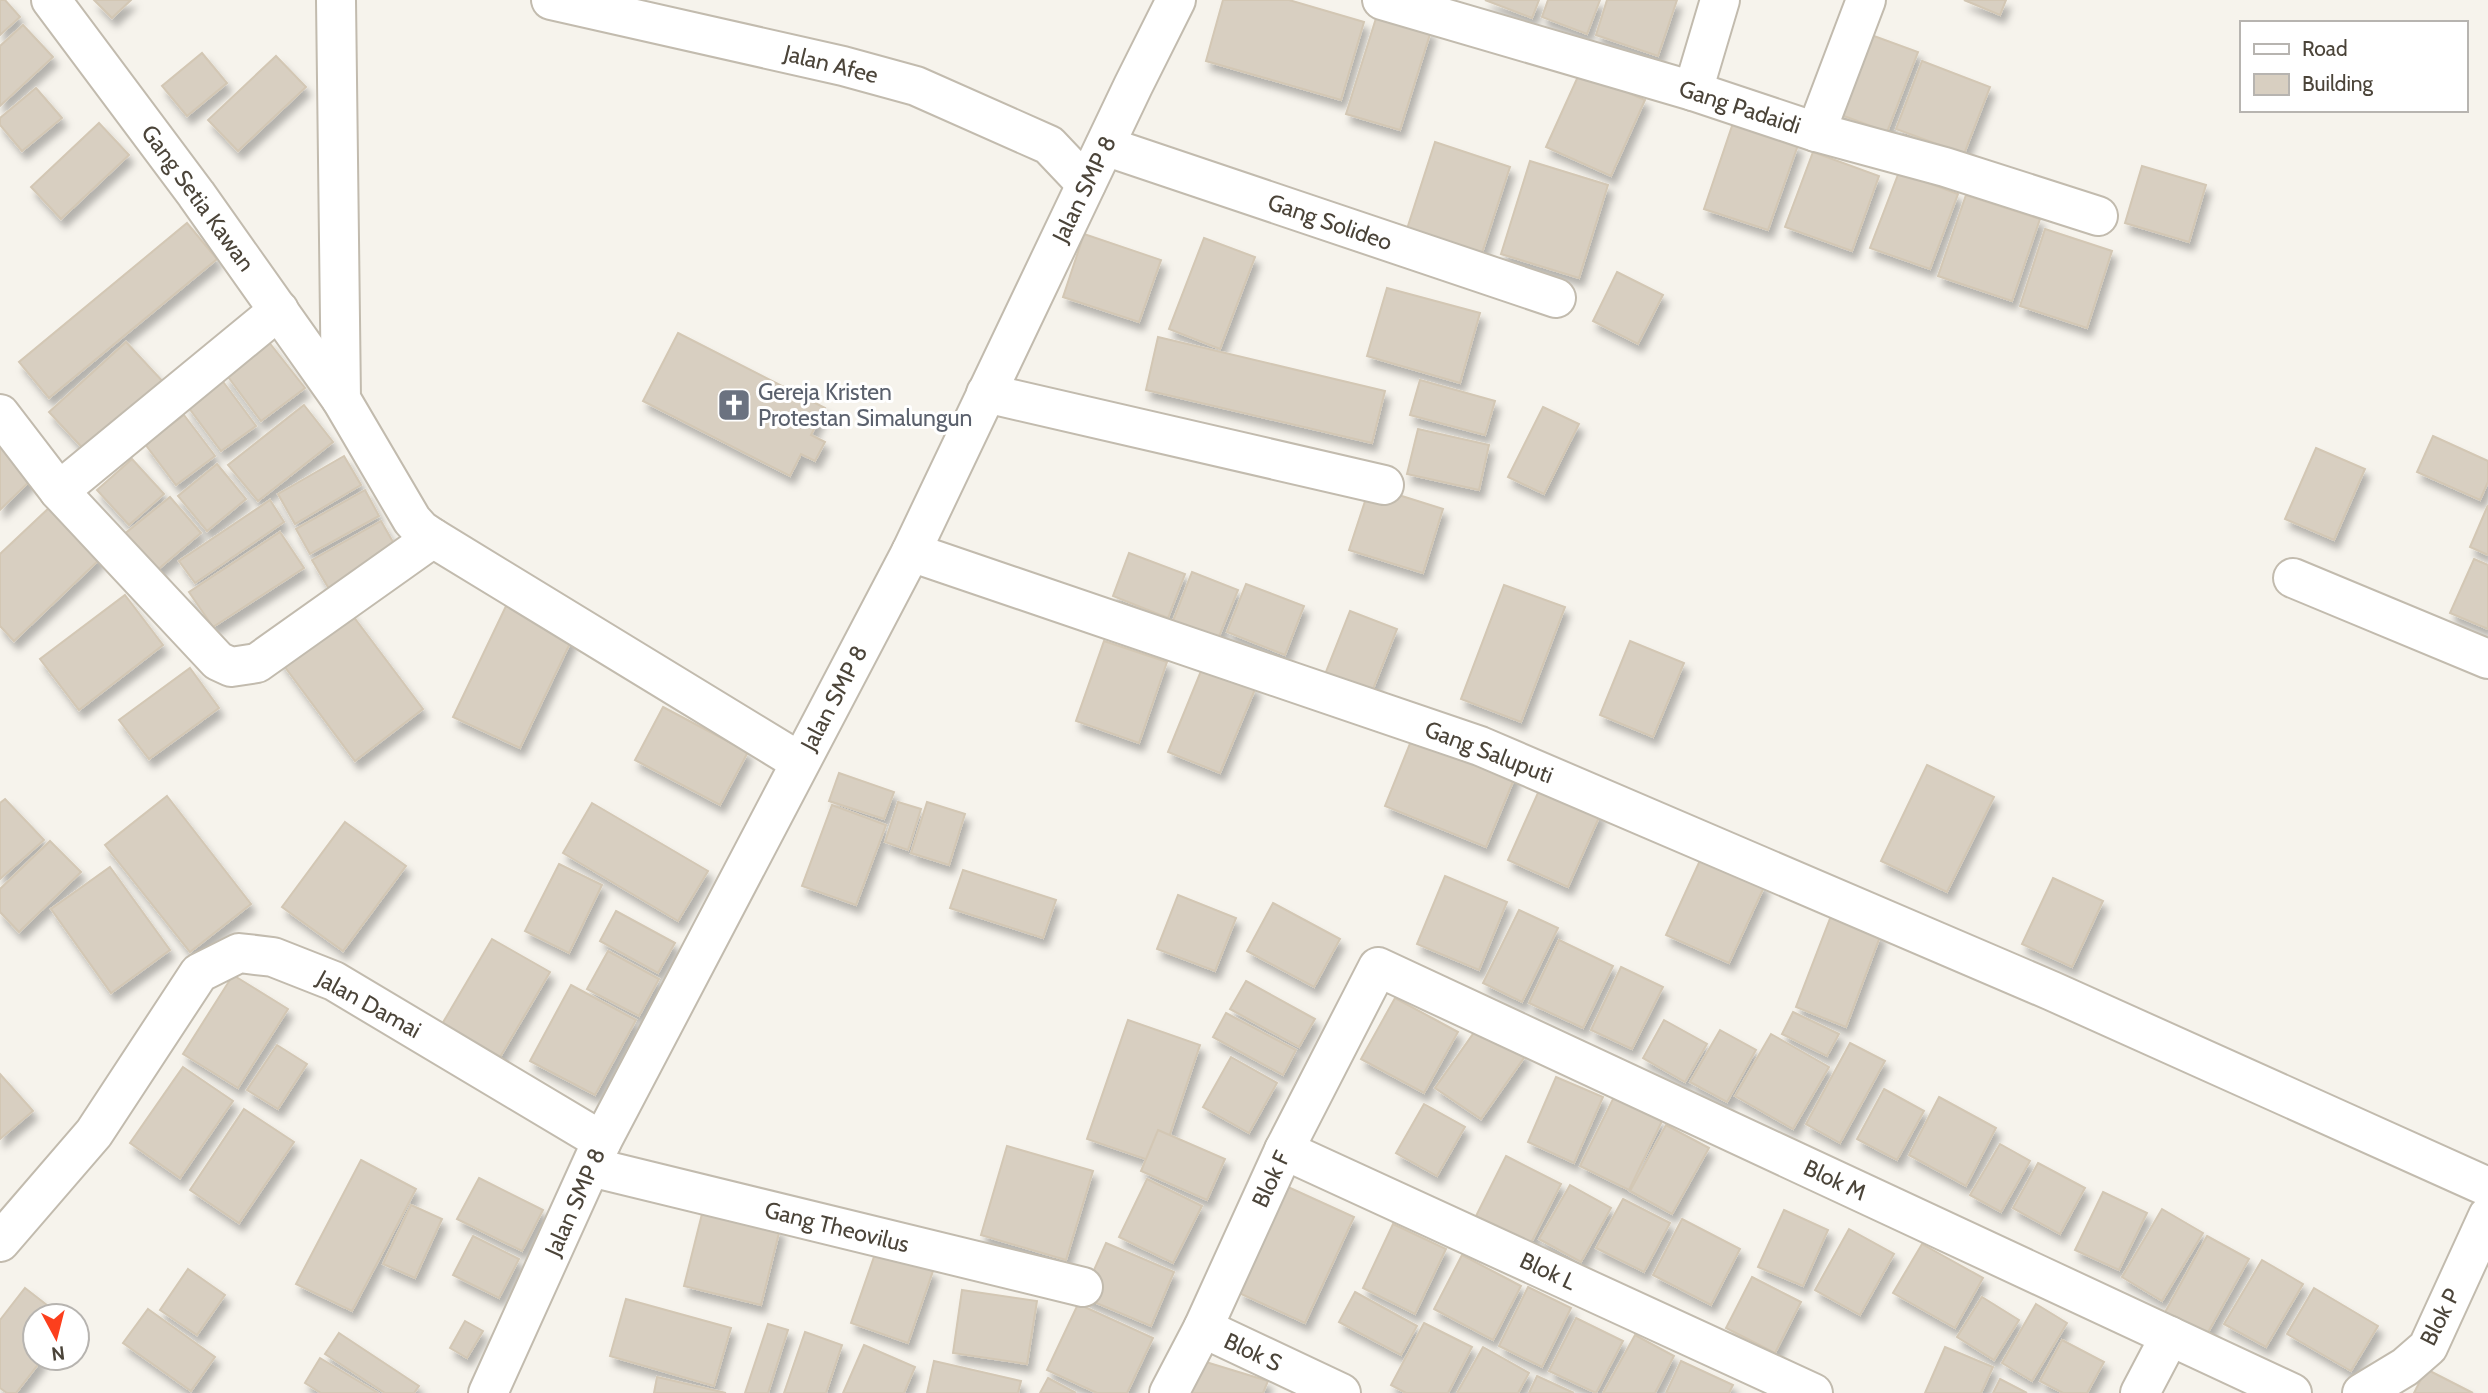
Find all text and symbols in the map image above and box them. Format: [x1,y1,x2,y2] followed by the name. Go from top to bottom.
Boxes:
[2240,21,2467,112] legend
[2302,36,2348,61] text: Road
[780,39,881,89] street label: Jalan Afee
[2302,71,2374,96] text: Building
[1676,74,1804,140] street label: Gang Padaidi
[135,119,261,277] street label: Gang Setia Kawan
[1046,131,1122,248] street label: Jalan SMP 8
[1264,188,1396,256] street label: Gang Solideo
[758,378,972,432] place label: Gereja Kristen Protestan Simalungun
[715,386,753,424] church icon: Gereja Kristen Protestan Simalungun
[794,640,873,756] street label: Jalan SMP 8
[1421,715,1557,789] street label: Gang Saluputi
[311,963,426,1044] street label: Jalan Damai
[538,1144,611,1261] street label: Jalan SMP 8
[1246,1146,1296,1212] street label: Blok F
[1799,1153,1871,1207] street label: Blok M
[762,1196,912,1258] street label: Gang Theovilus
[1516,1246,1581,1296] street label: Blok L
[2414,1284,2466,1350] street label: Blok P
[21,1302,91,1372] north arrow
[1220,1327,1286,1377] street label: Blok S
[50,1341,66,1366] text: N

